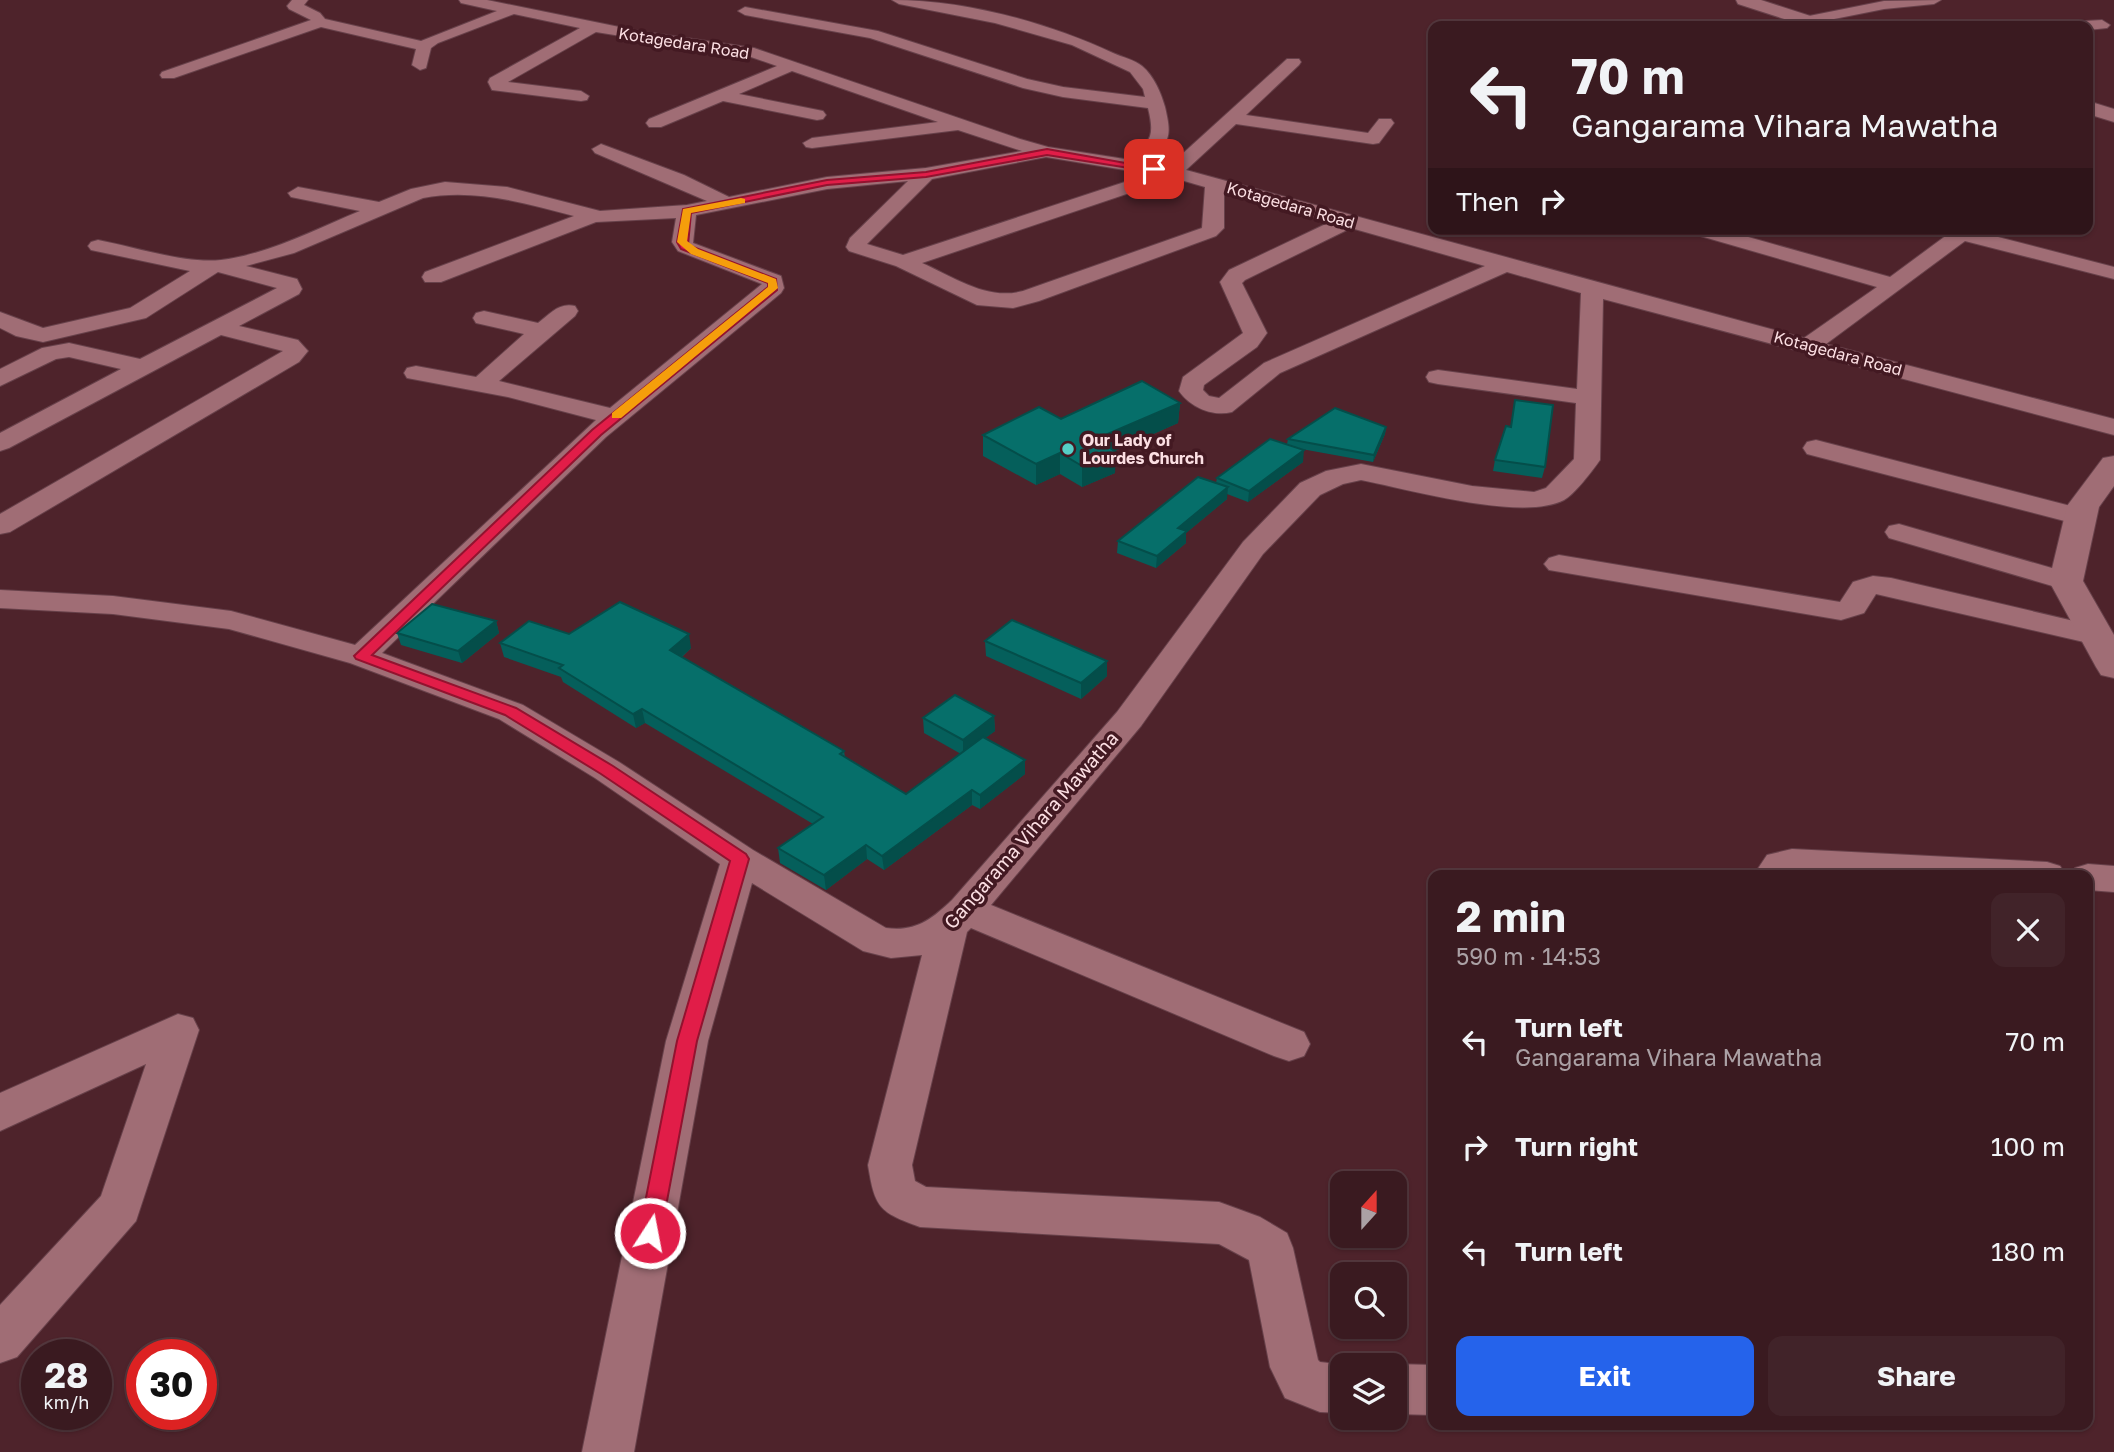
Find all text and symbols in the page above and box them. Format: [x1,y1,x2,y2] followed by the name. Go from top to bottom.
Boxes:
[617,23,751,63] street label: Kotagedara Road
[1571,46,1685,105] text: 70 m
[1456,49,1547,140] icon: left
[1571,106,1999,144] text: Gangarama Vihara Mawatha
[1124,139,1184,199] pin
[1135,150,1173,188] icon: arrive
[1225,177,1357,233] street label: Kotagedara Road
[1533,182,1571,220] icon: right
[1456,186,1519,217] text: Then
[1772,326,1904,380] street label: Kotagedara Road
[1082,430,1204,468] place label: Our Lady of Lourdes Church
[1060,441,1076,457] marker: Our Lady of Lourdes Church
[939,726,1123,933] street label: Gangarama Vihara Mawatha
[1456,891,1566,941] text: 2 min
[1991,893,2065,967] button: close
[1456,942,1601,970] text: 590 m · 14:53
[1515,1012,1623,1043] text: Turn left
[1456,1023,1494,1061] icon: left
[2006,1026,2065,1057] text: 70 m
[1515,1043,1822,1071] text: Gangarama Vihara Mawatha
[1456,1128,1494,1166] icon: right
[1515,1131,1638,1162] text: Turn right
[1991,1131,2065,1162] text: 100 m
[1330,1171,1407,1248] north arrow
[1330,1171,1407,1430] map controls
[613,1196,687,1270] position arrow
[1456,1233,1494,1271] icon: left
[1515,1236,1623,1267] text: Turn left
[1991,1236,2065,1267] text: 180 m
[1330,1262,1407,1339] button: search
[1456,1336,1754,1416] button: Exit
[1768,1336,2065,1416] button: Share
[126,1339,217,1430] speed limit sign: 30
[1330,1353,1407,1430] button: layers
[45,1354,88,1396] text: 28
[44,1391,89,1413] text: km/h

